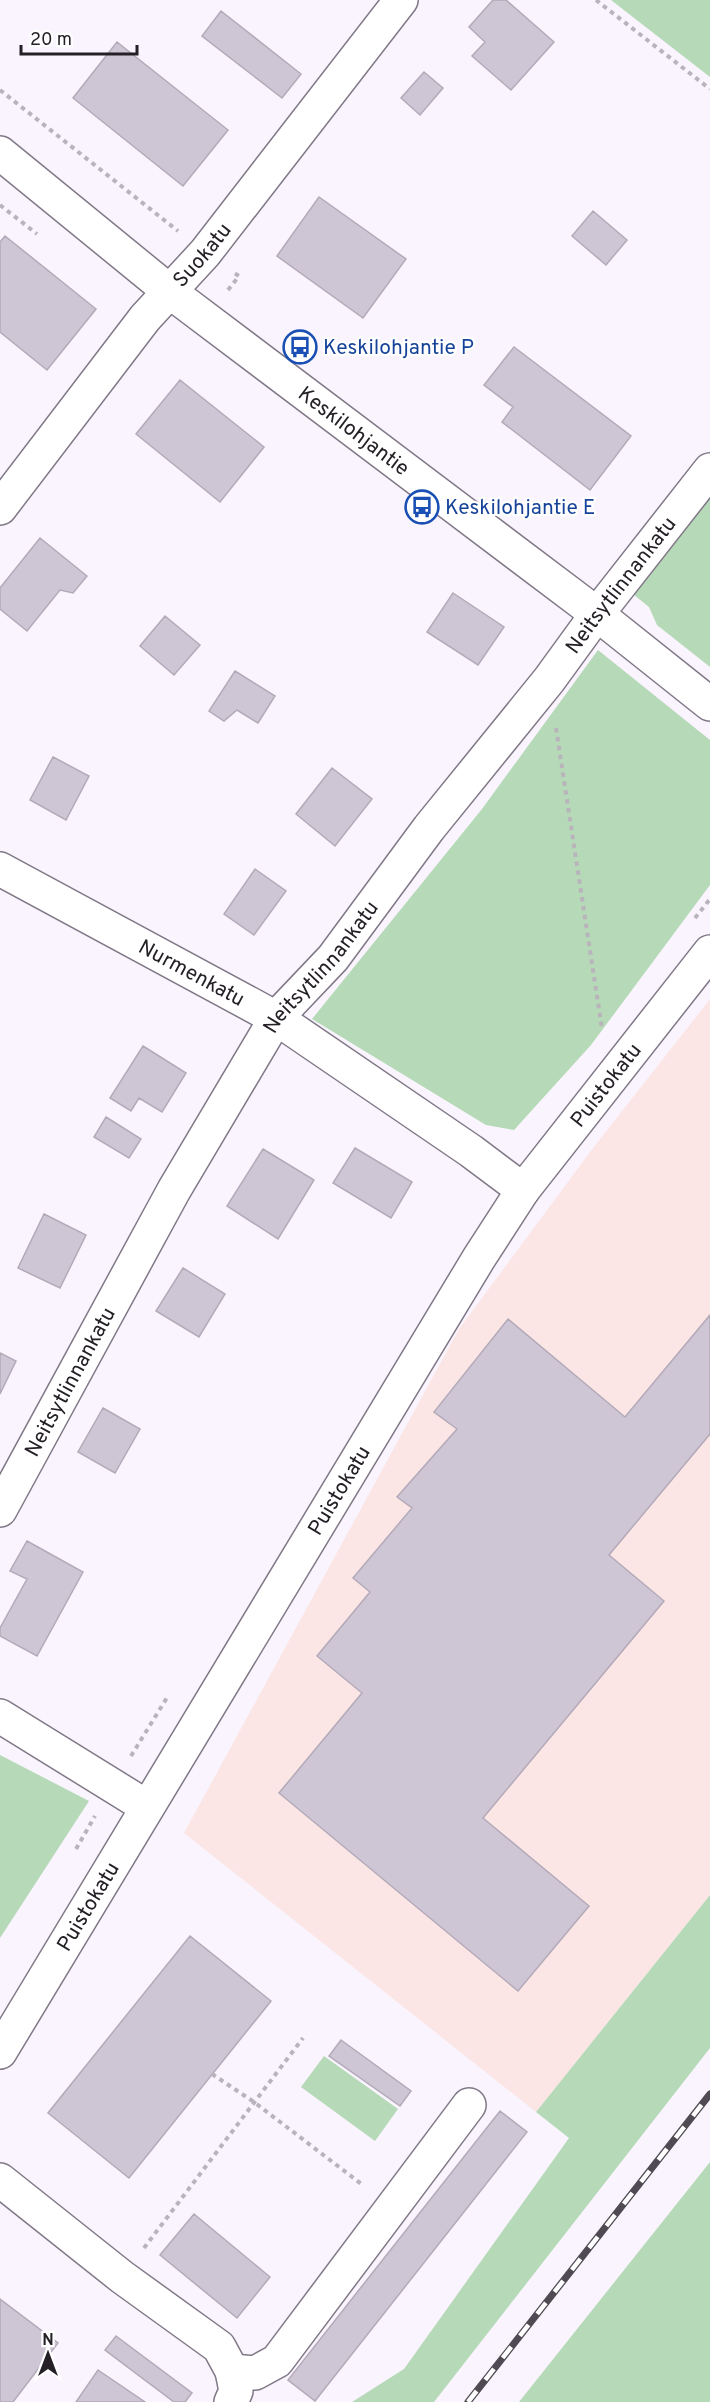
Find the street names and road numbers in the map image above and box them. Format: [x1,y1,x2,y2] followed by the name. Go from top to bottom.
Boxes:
[168,218,238,294] street label: Suokatu
[292,381,414,483] street label: Keskilohjantie
[560,512,683,660] street label: Neitsytlinnankatu
[258,896,386,1039] street label: Neitsytlinnankatu
[133,934,249,1014] street label: Nurmenkatu
[565,1038,648,1133] street label: Puistokatu
[19,1303,123,1462] street label: Neitsytlinnankatu
[303,1441,377,1541] street label: Puistokatu
[52,1858,126,1957] street label: Puistokatu

